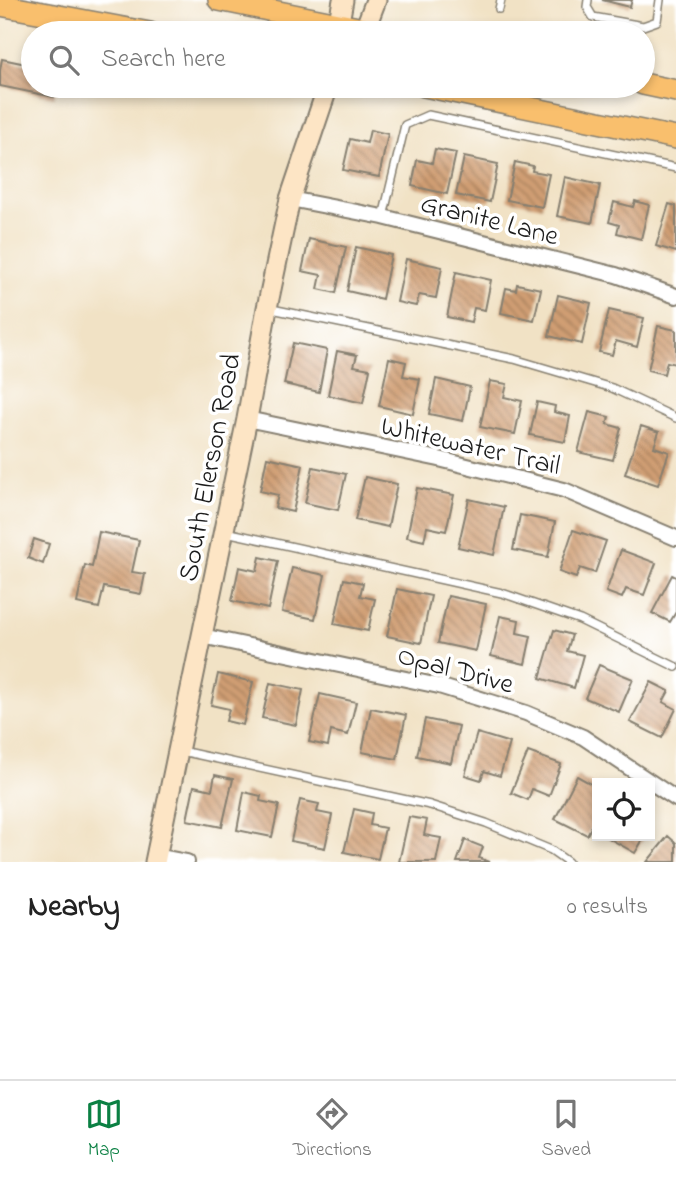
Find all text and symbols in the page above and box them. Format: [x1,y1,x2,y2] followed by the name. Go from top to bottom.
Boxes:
[21,21,655,98] search box
[45,41,83,79] icon: search
[101,41,226,79] text: Search here
[416,184,563,258] street label: Granite Lane
[169,350,254,585] street label: South Elerson Road
[377,407,564,488] street label: Whitewater Trail
[392,636,518,707] street label: Opal Drive
[592,778,655,841] map controls
[592,778,655,841] button: locate
[28,886,120,930] text: Nearby
[567,891,648,924] text: 0 results
[85,1095,123,1164] tab: Map
[293,1095,372,1164] tab: Directions
[542,1095,591,1164] tab: Saved

